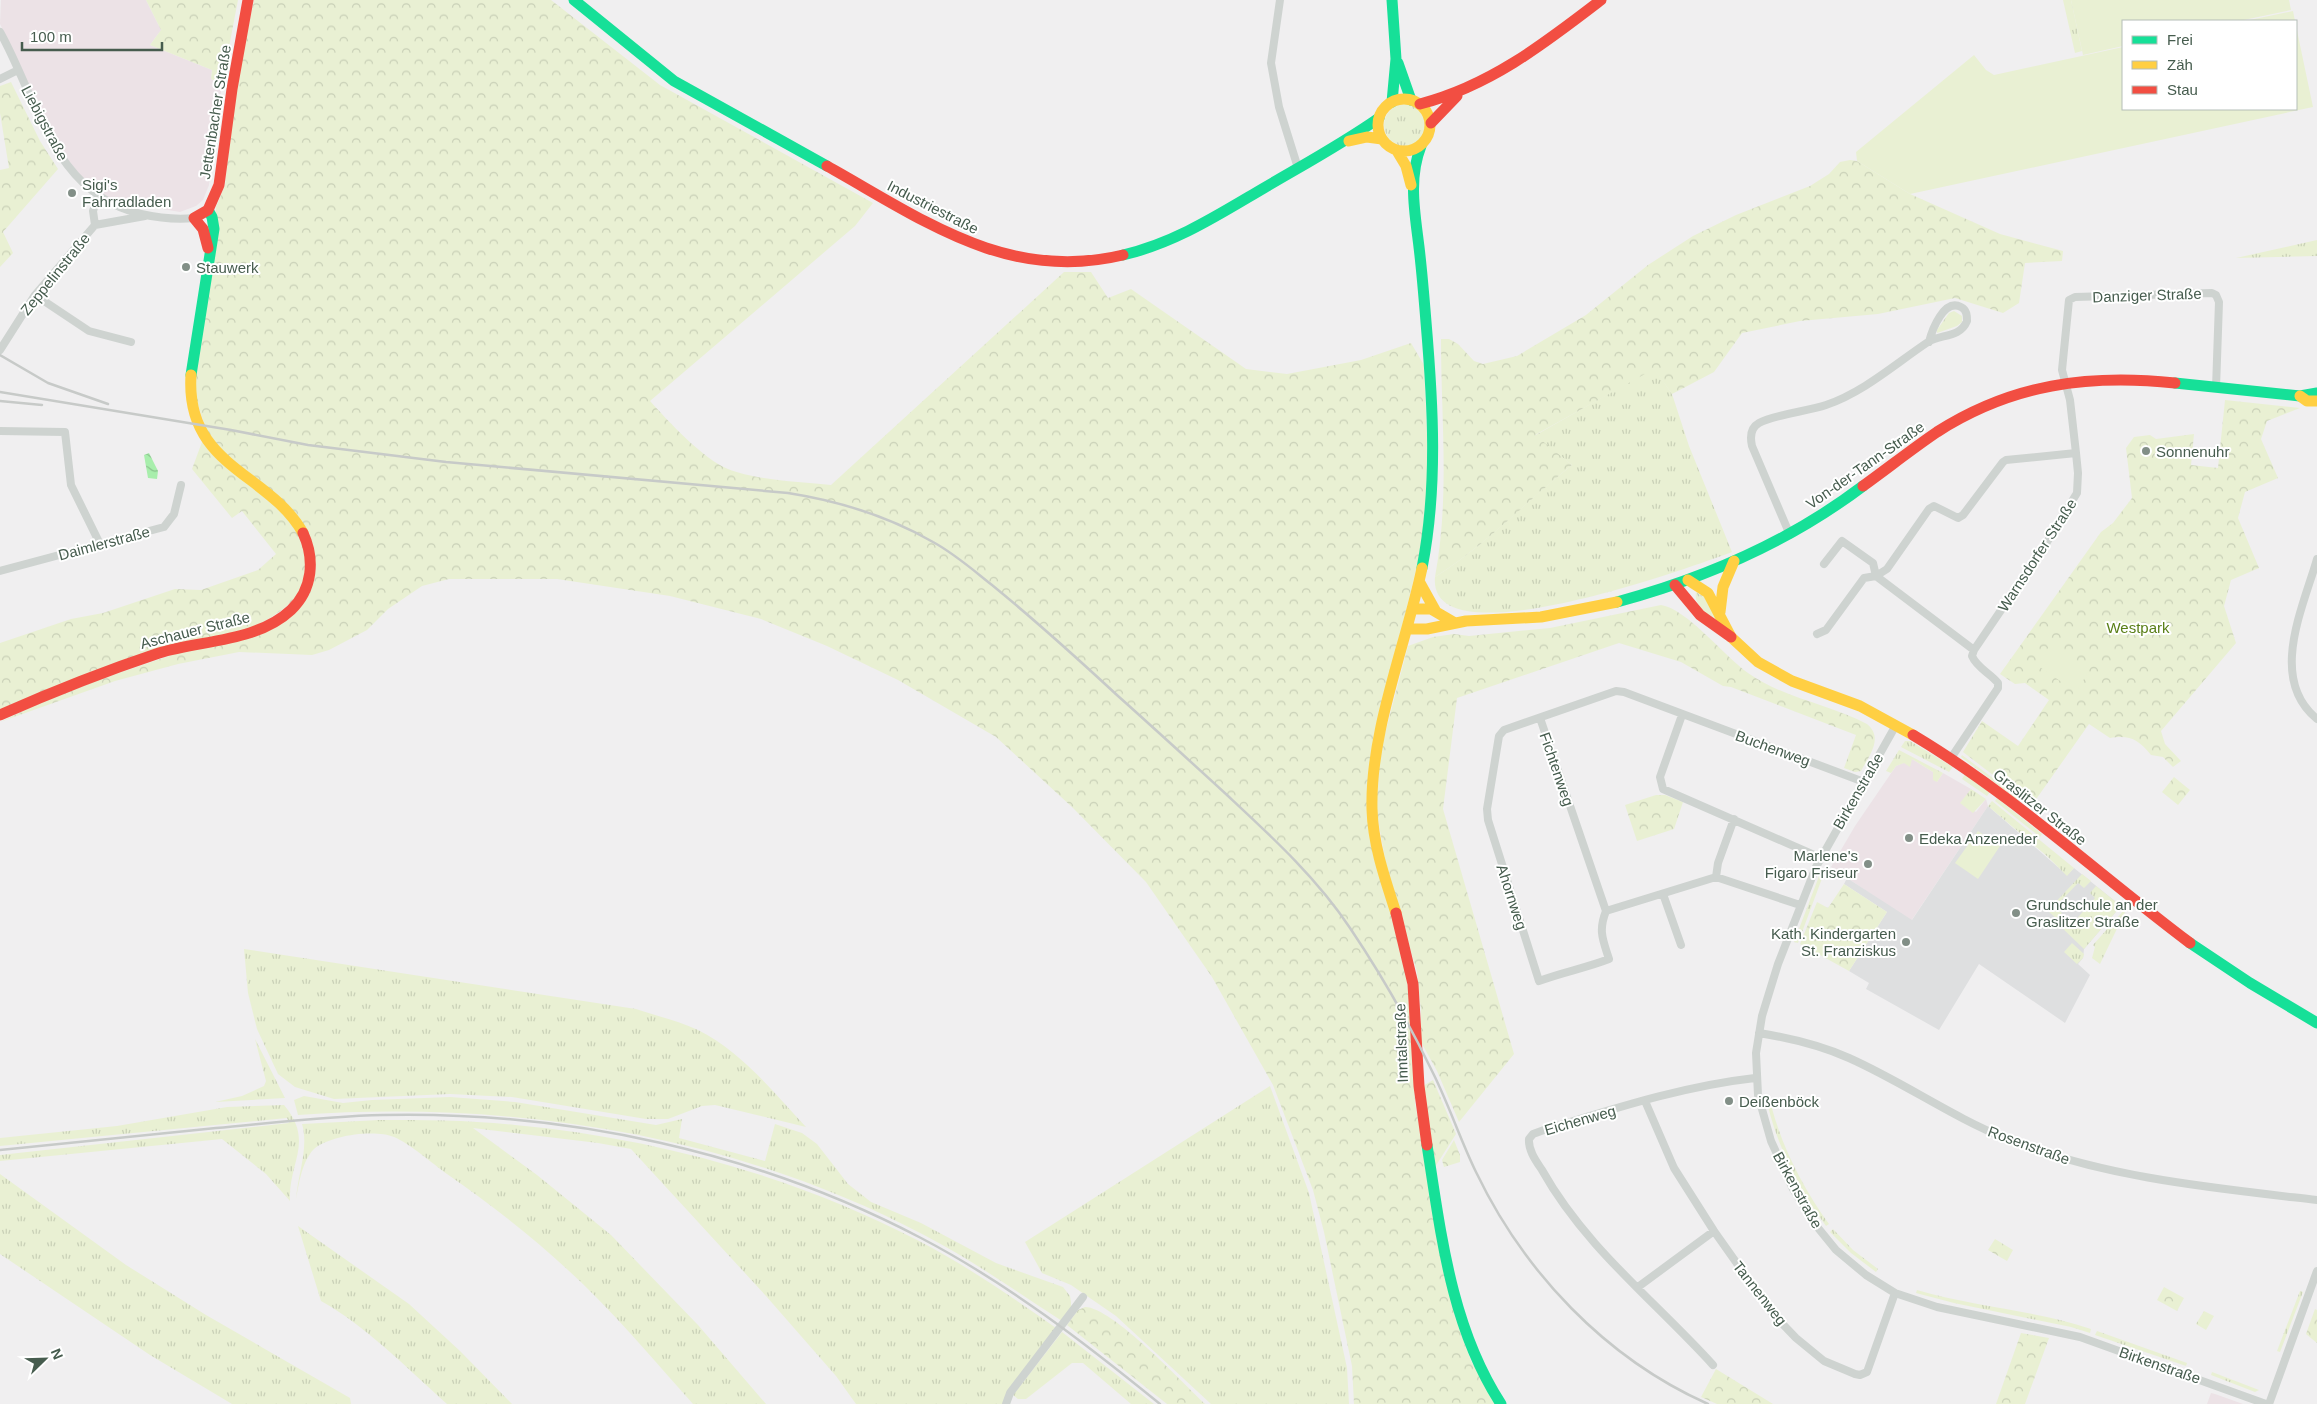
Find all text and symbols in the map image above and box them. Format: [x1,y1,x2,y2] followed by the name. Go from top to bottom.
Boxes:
[22,20,162,52] scale bar
[2122,20,2297,110] legend
[30,28,72,45] text: 100 m
[2167,31,2193,48] text: Frei
[196,44,234,180] street label: Jettenbacher Straße
[2167,56,2193,73] text: Zäh
[2167,81,2198,98] text: Stau
[18,83,72,163] street label: Liebigstraße
[82,176,171,210] place label: Sigi's Fahrradladen
[885,177,981,237] street label: Industriestraße
[66,187,78,199] marker: Sigi's Fahrradladen
[17,230,93,318] street label: Zeppelinstraße
[196,259,259,276] place label: Stauwerk
[180,261,192,273] marker: Stauwerk
[2092,285,2202,305] street label: Danziger Straße
[1803,418,1927,512] street label: Von-der-Tann-Straße
[2156,443,2229,460] place label: Sonnenuhr
[2140,445,2152,457] marker: Sonnenuhr
[1994,495,2080,615] street label: Warnsdorfer Straße
[56,523,152,563] street label: Daimlerstraße
[138,608,252,652] street label: Aschauer Straße
[2106,619,2170,636] park label: Westpark
[1733,727,1813,769] street label: Buchenweg
[1536,730,1578,808] street label: Fichtenweg
[1829,750,1887,832] street label: Birkenstraße
[1990,765,2090,849] street label: Graslitzer Straße
[1919,830,2037,847] place label: Edeka Anzeneder
[1903,832,1915,844] marker: Edeka Anzeneder
[1765,847,1858,881] place label: Marlene's Figaro Friseur
[1862,858,1874,870] marker: Marlene's Figaro Friseur
[1493,862,1531,932] street label: Ahornweg
[2026,896,2158,930] place label: Grundschule an der Graslitzer Straße
[2010,907,2022,919] marker: Grundschule an der Graslitzer Straße
[1771,925,1896,959] place label: Kath. Kindergarten St. Franziskus
[1900,936,1912,948] marker: Kath. Kindergarten St. Franziskus
[1391,1003,1411,1083] street label: Inntalstraße
[1739,1093,1820,1110] place label: Deißenböck
[1723,1095,1735,1107] marker: Deißenböck
[1542,1102,1618,1138] street label: Eichenweg
[1986,1122,2072,1168] street label: Rosenstraße
[1770,1149,1826,1231] street label: Birkenstraße
[1730,1258,1790,1328] street label: Tannenweg
[20,1334,70,1384] north arrow
[2117,1343,2203,1387] street label: Birkenstraße
[48,1346,66,1362] text: N

